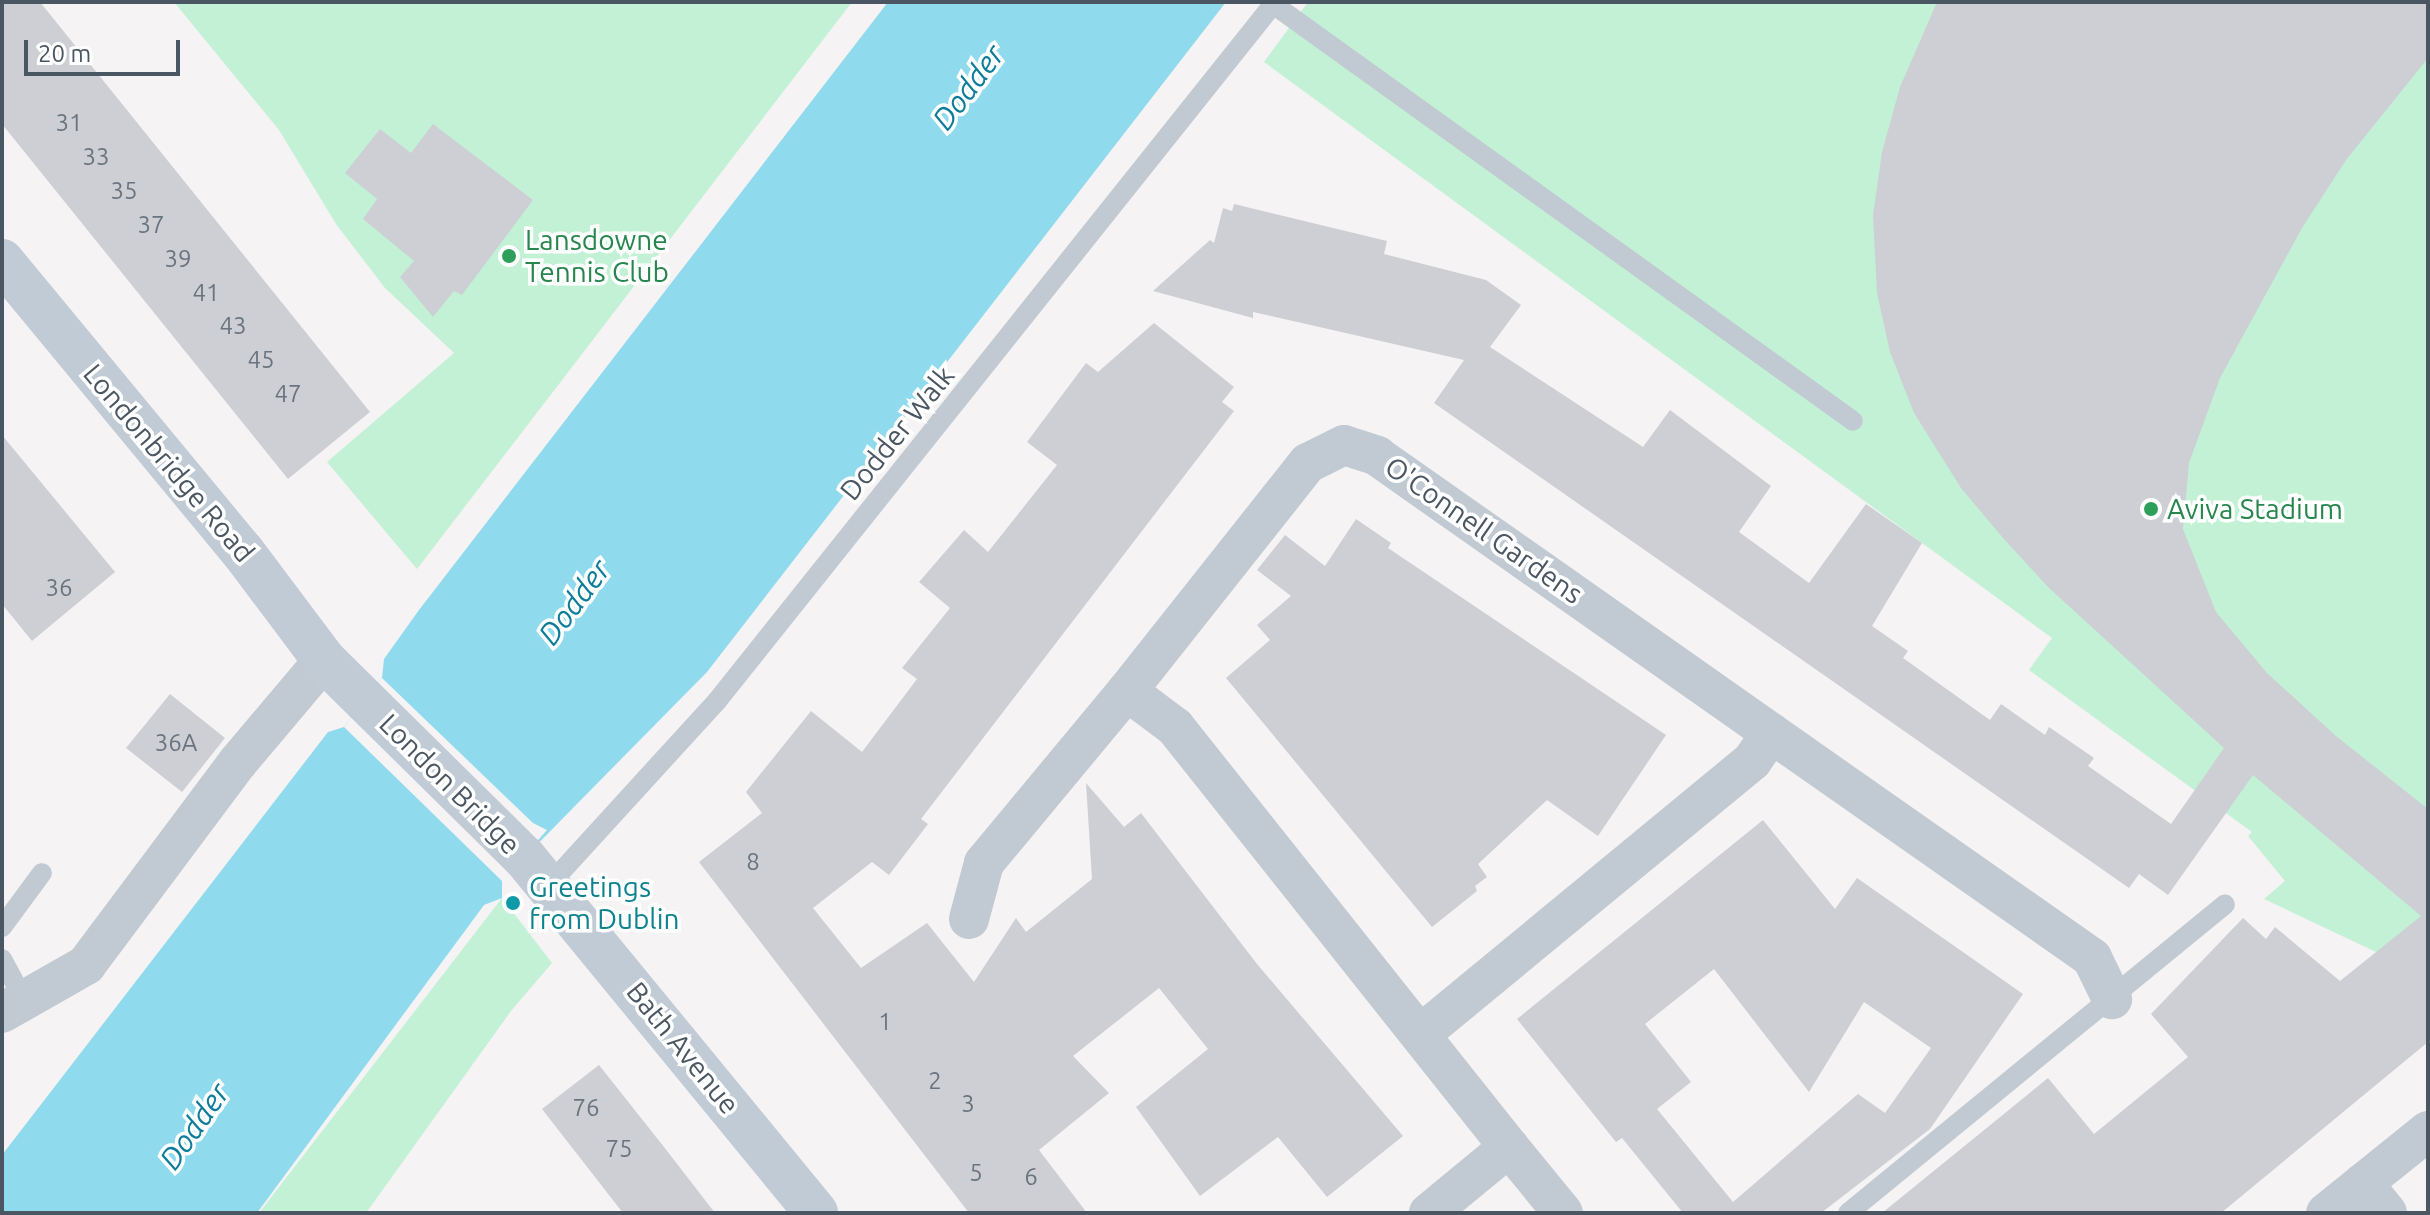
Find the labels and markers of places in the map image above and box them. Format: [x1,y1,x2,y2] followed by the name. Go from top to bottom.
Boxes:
[525,223,669,289] place label: Lansdowne Tennis Club
[500,247,518,265] marker: Lansdowne Tennis Club
[2167,492,2343,526] place label: Aviva Stadium
[2142,500,2160,518] marker: Aviva Stadium
[529,870,679,936] place label: Greetings from Dublin
[504,894,522,912] marker: Greetings from Dublin

